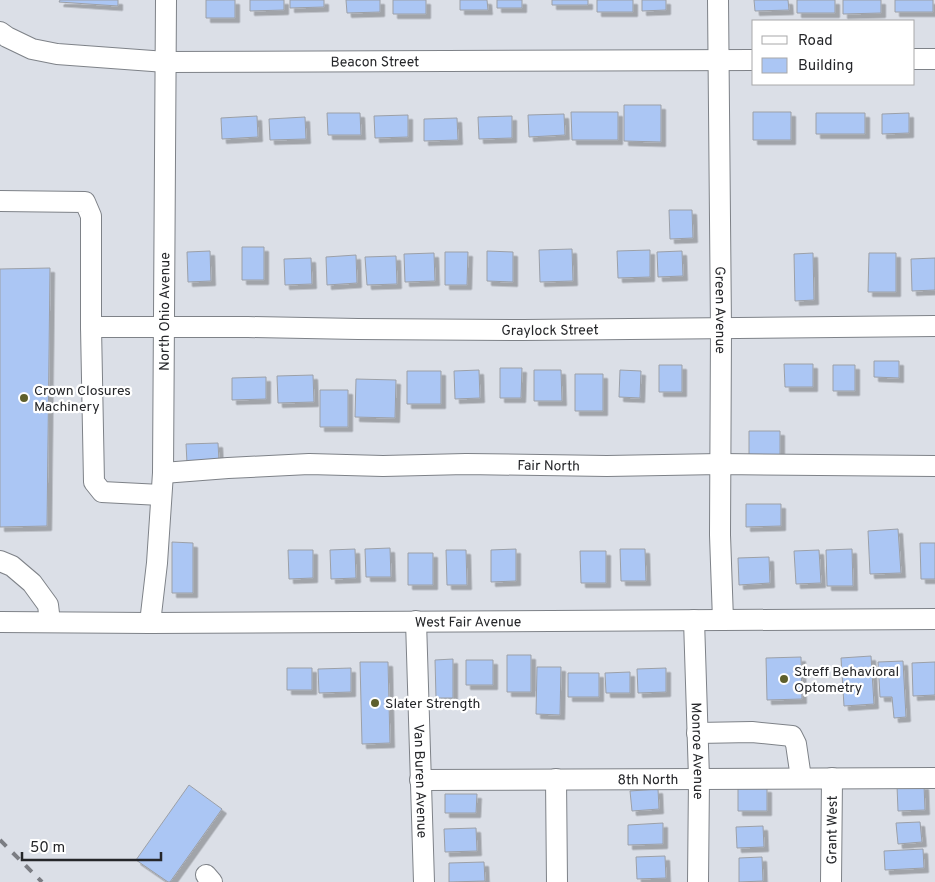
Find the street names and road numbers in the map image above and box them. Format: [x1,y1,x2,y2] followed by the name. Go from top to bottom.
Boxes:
[330,54,419,71] street label: Beacon Street
[157,252,174,371] street label: North Ohio Avenue
[710,266,728,354] street label: Green Avenue
[501,322,599,340] street label: Graylock Street
[517,458,580,476] street label: Fair North
[415,614,521,632] street label: West Fair Avenue
[687,702,706,800] street label: Monroe Avenue
[409,724,430,838] street label: Van Buren Avenue
[618,772,678,789] street label: 8th North
[824,795,842,865] street label: Grant West

